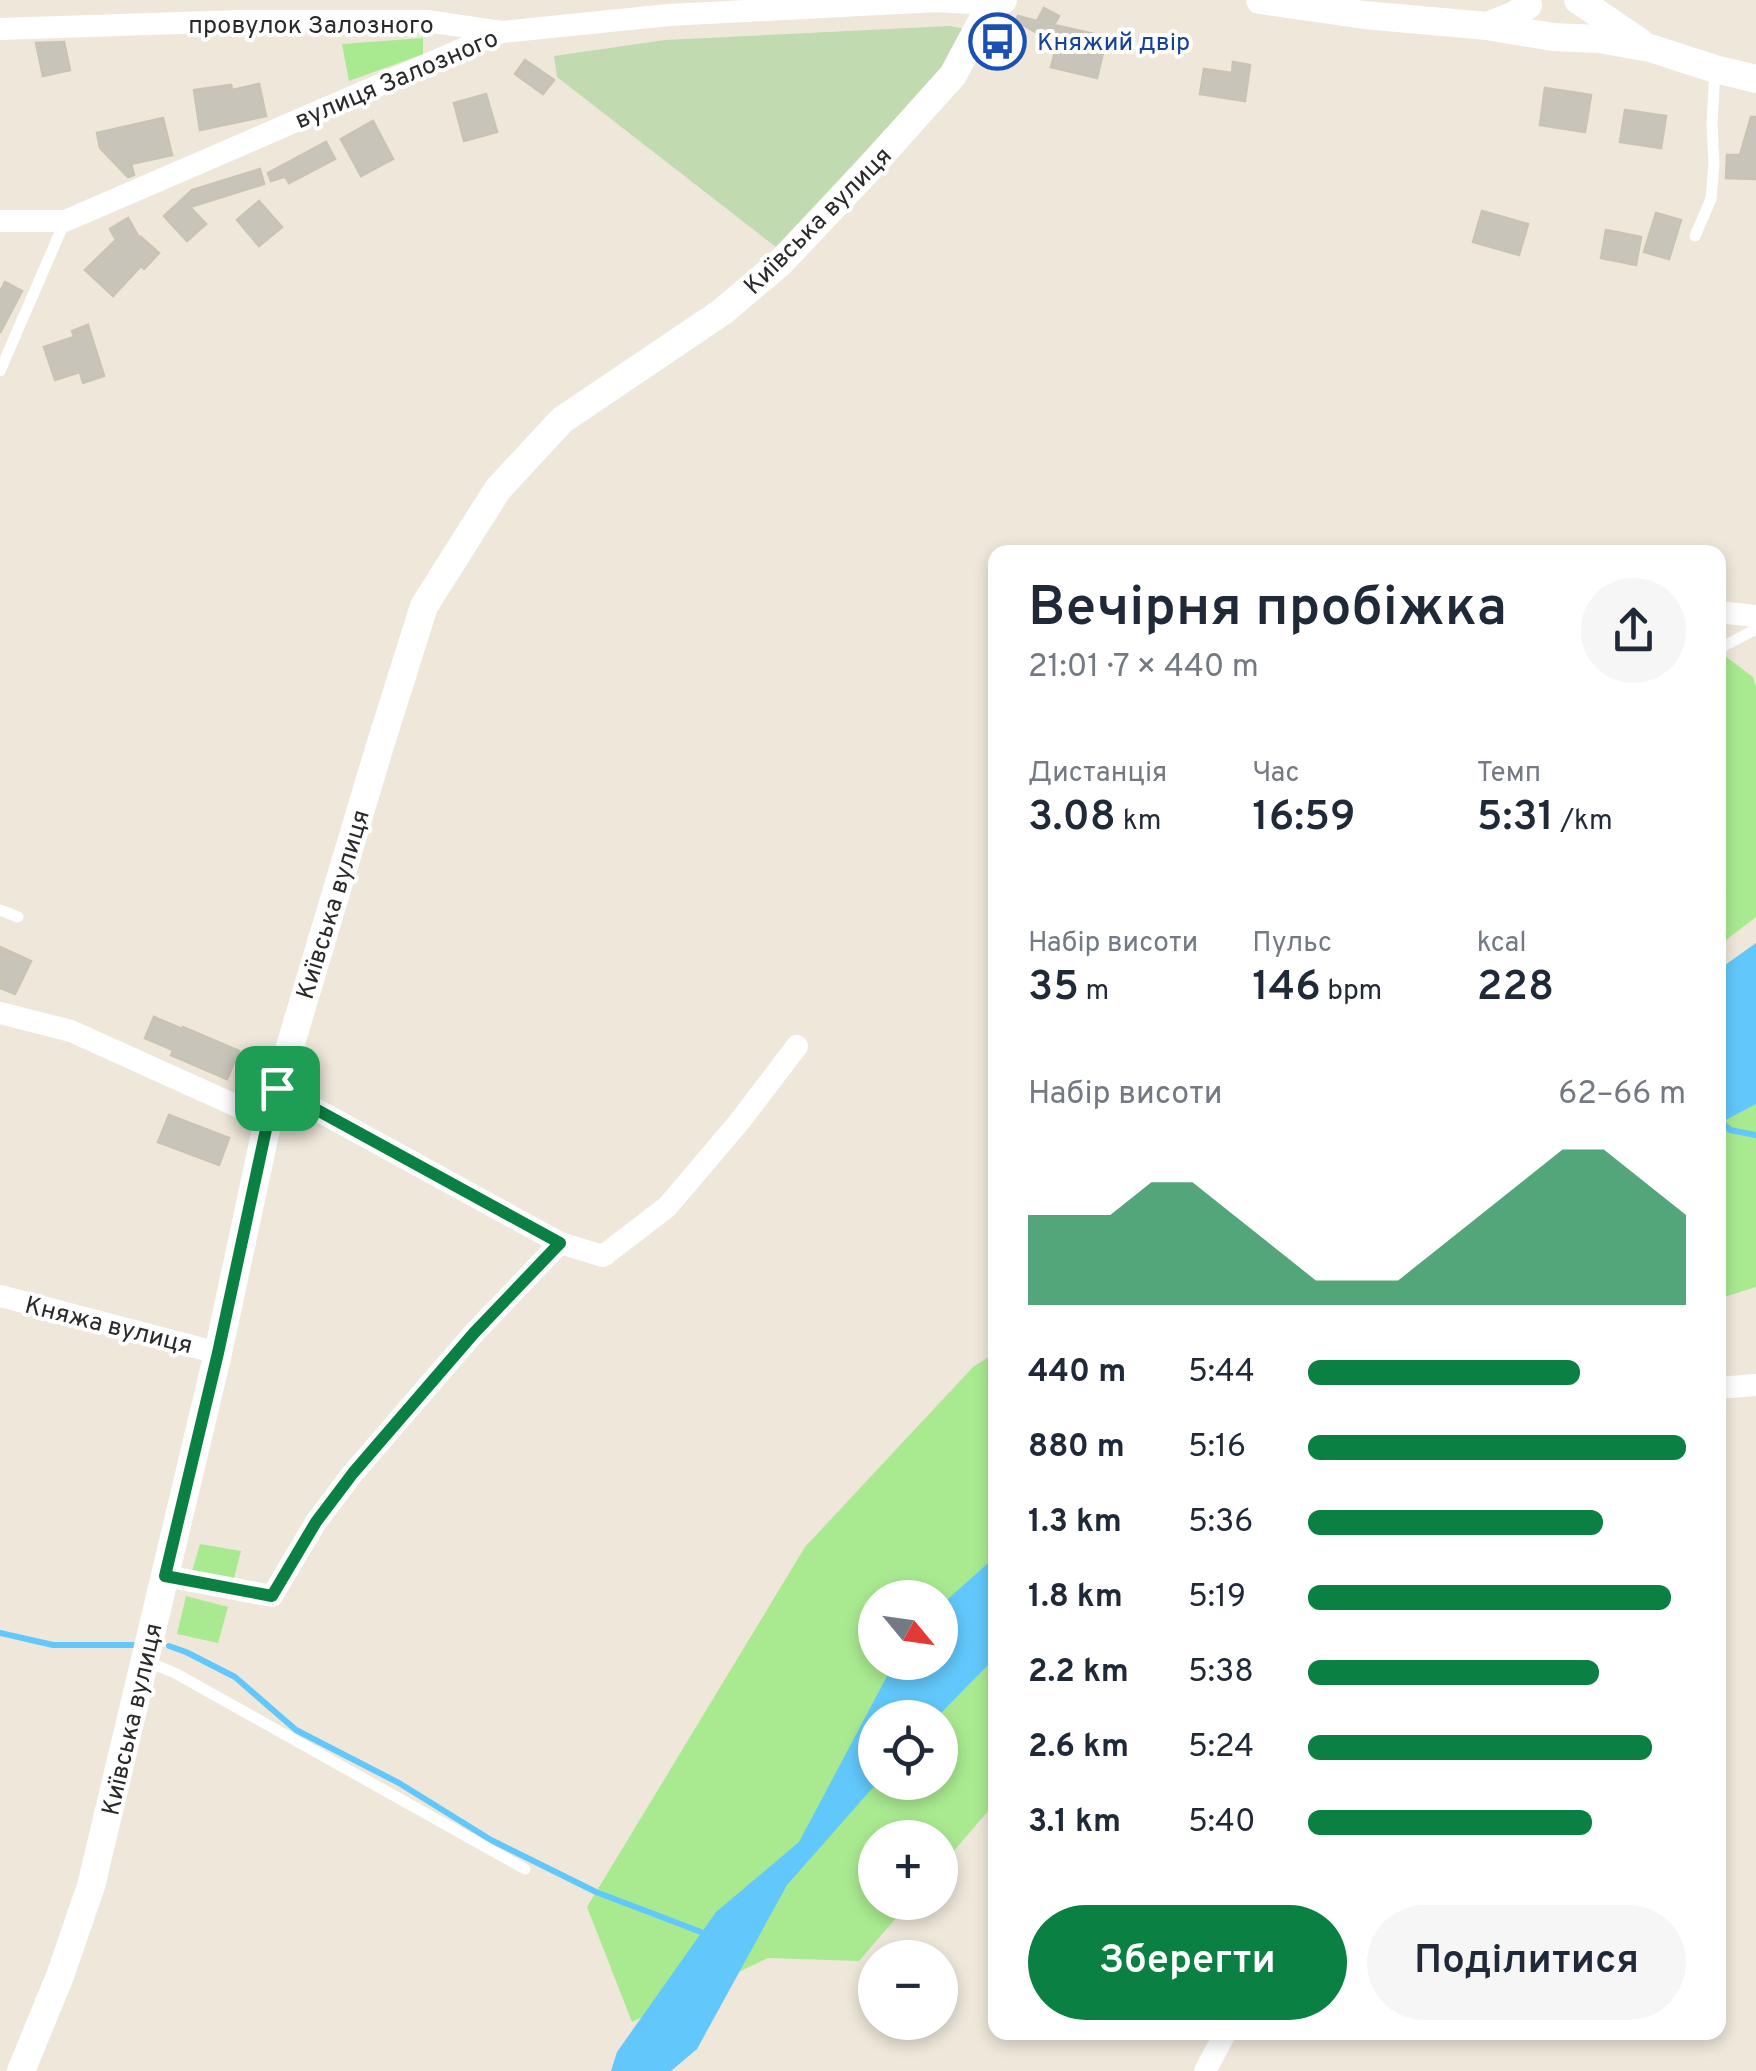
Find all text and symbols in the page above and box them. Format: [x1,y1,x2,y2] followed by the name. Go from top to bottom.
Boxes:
[188,11,434,43] street label: провулок Залозного
[968,11,1028,71] bus stop icon: Княжий двір
[291,23,504,138] street label: вулиця Залозного
[1037,28,1190,60] place label: Княжий двір
[738,141,900,303] street label: Київська вулиця
[1028,575,1507,645] text: Вечірня пробіжка
[1581,578,1686,683] button: share
[1028,648,1259,688] text: 21:01 · 7 × 440 m
[1028,756,1167,792] text: Дистанція
[1252,756,1300,792] text: Час
[1477,756,1541,792] text: Темп
[1028,792,1116,845] text: 3.08
[1252,792,1355,845] text: 16:59
[1477,792,1554,845] text: 5:31
[1116,804,1161,840] text: km
[1554,804,1613,840] text: /km
[291,806,379,1004] street label: Київська вулиця
[1028,926,1198,962] text: Набір висоти
[1252,926,1332,962] text: Пульс
[1477,926,1526,962] text: kcal
[1028,962,1079,1015] text: 35
[1252,962,1321,1015] text: 146
[1477,962,1554,1015] text: 228
[1079,974,1109,1010] text: m
[1321,974,1382,1010] text: bpm
[235,1046,320,1131] pin
[250,1061,305,1116] icon: arrive
[1028,1075,1223,1115] text: Набір висоти
[1558,1075,1686,1115] text: 62–66 m
[21,1291,195,1363] street label: Княжа вулиця
[1028,1353,1126,1393] text: 440 m
[1188,1353,1255,1393] text: 5:44
[1028,1428,1125,1468] text: 880 m
[1188,1428,1246,1468] text: 5:16
[1028,1503,1122,1543] text: 1.3 km
[1188,1503,1253,1543] text: 5:36
[1028,1578,1123,1618] text: 1.8 km
[1188,1578,1246,1618] text: 5:19
[858,1580,958,1680] north arrow
[858,1580,958,2040] map controls
[96,1620,172,1819] street label: Київська вулиця
[1028,1653,1129,1693] text: 2.2 km
[1188,1653,1254,1693] text: 5:38
[858,1700,958,1800] button: locate
[1028,1728,1129,1768] text: 2.6 km
[1188,1728,1254,1768] text: 5:24
[1028,1803,1121,1843] text: 3.1 km
[1188,1803,1256,1843] text: 5:40
[858,1820,958,1920] button: +
[1028,1905,1347,2020] button: Зберегти
[1367,1905,1686,2020] button: Поділитися
[858,1940,958,2040] button: −

